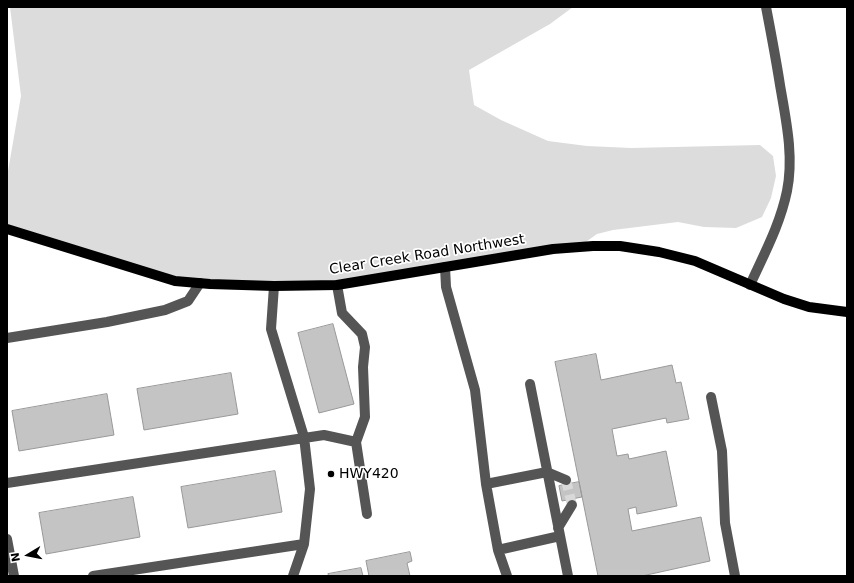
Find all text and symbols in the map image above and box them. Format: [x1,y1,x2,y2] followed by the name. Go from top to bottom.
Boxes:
[328,231,526,279] street label: Clear Creek Road Northwest
[339,466,399,482] place label: HWY420
[326,469,336,479] marker: HWY420
[8,535,48,575] north arrow
[8,552,23,563] text: N

